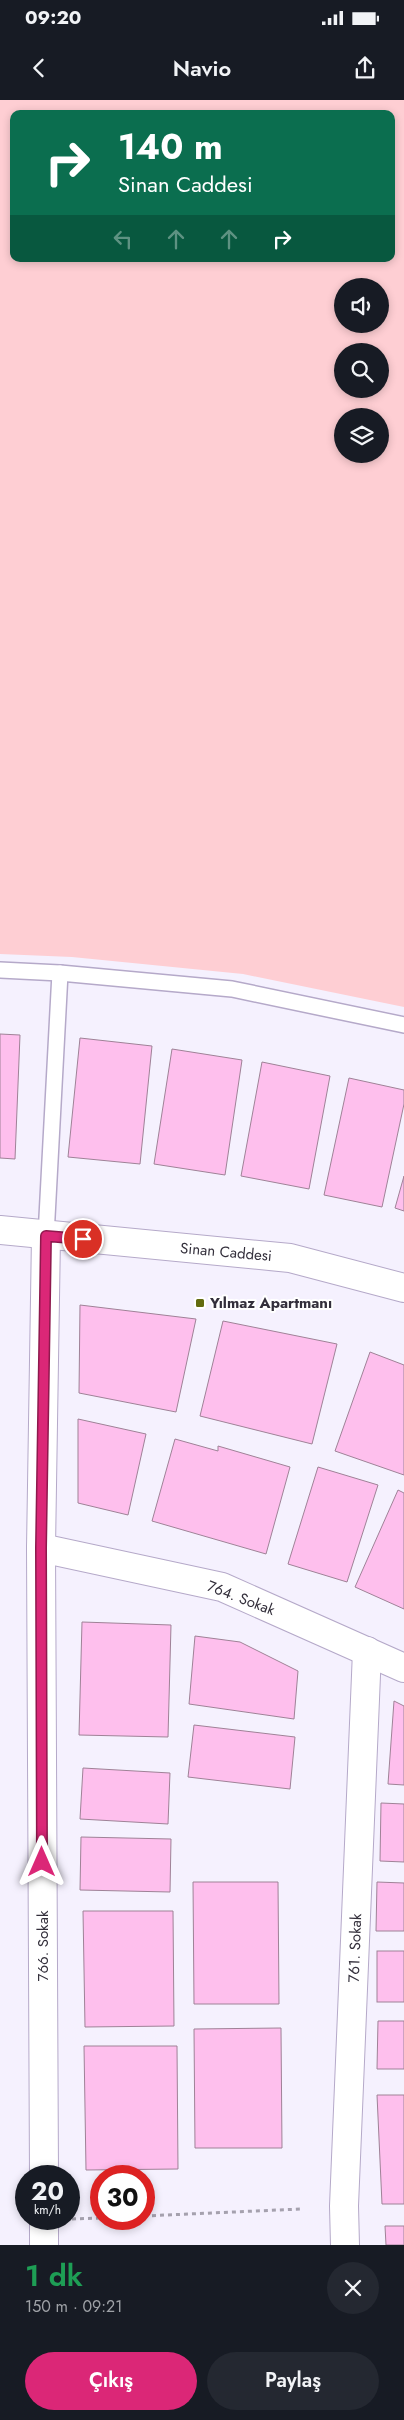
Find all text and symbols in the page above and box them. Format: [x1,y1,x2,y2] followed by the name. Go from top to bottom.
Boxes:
[25,4,81,31] text: 09:20
[173,52,231,84] text: Navio
[25,54,53,82] icon: back
[351,54,379,82] icon: share
[118,122,223,172] text: 140 m
[35,130,100,195] icon: right
[118,168,253,200] text: Sinan Caddesi
[109,225,137,253] icon: left
[162,225,190,253] icon: ahead
[215,225,243,253] icon: ahead
[268,225,296,253] icon: right
[334,278,389,463] map controls
[334,278,389,333] button: sound
[334,343,389,398] button: search
[334,408,389,463] button: layers
[62,1218,104,1260] pin
[69,1225,97,1253] icon: arrive
[179,1237,273,1267] street label: Sinan Caddesi
[209,1292,332,1314] place label: Yılmaz Apartmanı
[194,1297,206,1309] marker: Yılmaz Apartmanı
[204,1575,278,1621] street label: 764. Sokak
[15,1835,67,1887] position arrow
[32,1910,54,1981] street label: 766. Sokak
[343,1913,367,1983] street label: 761. Sokak
[90,2165,155,2230] speed limit sign: 30
[31,2173,64,2209] text: 20
[34,2201,61,2219] text: km/h
[25,2254,83,2297] text: 1 dk
[327,2262,379,2314] button: close
[25,2295,122,2318] text: 150 m · 09:21
[25,2352,197,2410] button: Çıkış
[207,2352,379,2410] button: Paylaş

